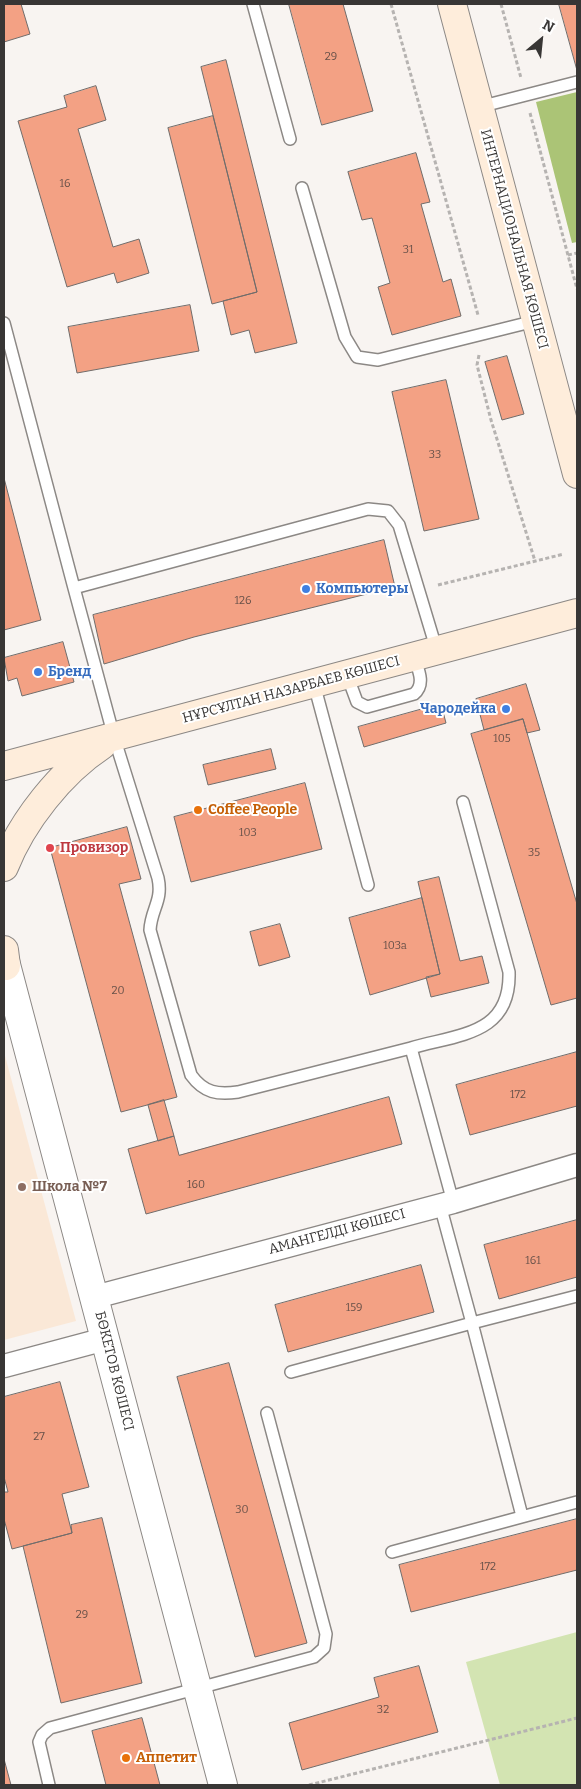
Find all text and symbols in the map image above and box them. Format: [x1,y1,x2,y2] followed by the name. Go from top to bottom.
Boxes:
[516,15,566,65] north arrow
[540,16,557,36] text: N
[325,50,337,64] house number: 29
[477,127,551,351] street label: ИНТЕРНАЦИОНАЛЬНАЯ КӨШЕСІ
[60,177,70,191] house number: 16
[403,243,413,257] house number: 31
[429,448,441,462] house number: 33
[316,581,408,597] place label: Компьютеры
[300,583,312,595] marker: Компьютеры
[235,594,251,608] house number: 126
[180,653,402,727] street label: НҰРСҰЛТАН НАЗАРБАЕВ КӨШЕСІ
[48,664,91,680] place label: Бренд
[32,666,44,678] marker: Бренд
[420,701,496,717] place label: Чародейка
[500,703,512,715] marker: Чародейка
[493,732,511,746] house number: 105
[208,802,297,818] place label: Coffee People
[192,804,204,816] marker: Coffee People
[239,826,257,840] house number: 103
[60,840,128,856] place label: Провизор
[44,842,56,854] marker: Провизор
[528,846,540,860] house number: 35
[383,939,407,953] house number: 103а
[111,984,125,998] house number: 20
[510,1088,526,1102] house number: 172
[187,1178,205,1192] house number: 160
[32,1179,107,1195] place label: Школа №7
[16,1181,28,1193] marker: Школа №7
[267,1206,407,1258] street label: АМАНГЕЛДІ КӨШЕСІ
[525,1254,541,1268] house number: 161
[346,1301,362,1315] house number: 159
[91,1309,137,1433] street label: БӨКЕТОВ КӨШЕСІ
[33,1430,45,1444] house number: 27
[235,1503,249,1517] house number: 30
[480,1560,496,1574] house number: 172
[76,1608,88,1622] house number: 29
[377,1703,389,1717] house number: 32
[136,1750,197,1766] place label: Аппетит
[120,1752,132,1764] marker: Аппетит

